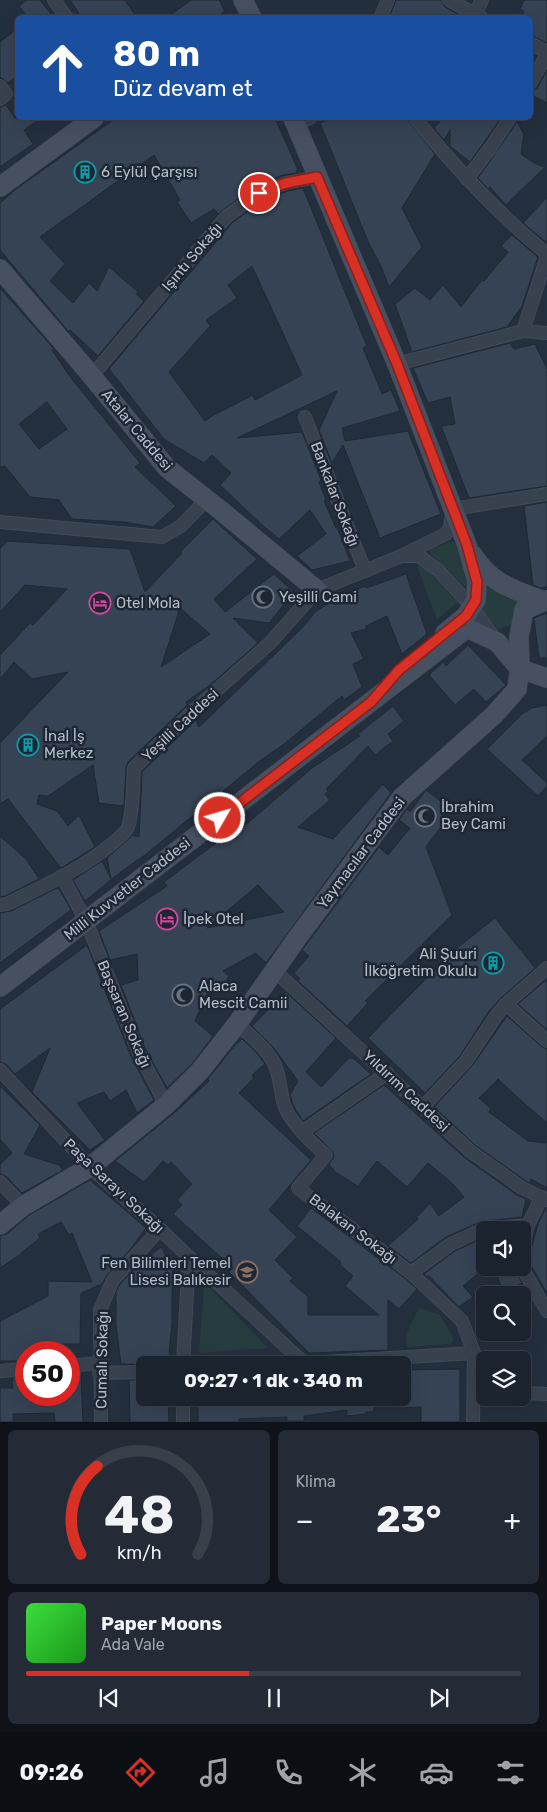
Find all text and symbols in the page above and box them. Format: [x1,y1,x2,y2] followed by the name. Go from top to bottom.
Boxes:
[113,33,200,75] text: 80 m
[30,35,95,100] icon: ahead
[113,75,253,102] text: Düz devam et
[73,160,97,184] building icon: 6 Eylül Çarşısı
[101,163,197,181] place label: 6 Eylül Çarşısı
[238,172,280,214] pin
[245,179,273,207] icon: arrive
[158,219,226,295] street label: Işıntı Sokağı
[98,386,176,474] street label: Atalar Caddesi
[307,439,363,549] street label: Bankalar Sokağı
[251,585,275,609] mosque icon: Yeşilli Cami
[279,588,357,606] place label: Yeşilli Cami
[88,591,112,615] hotel icon: Otel Mola
[116,594,180,612] place label: Otel Mola
[138,685,222,765] street label: Yeşilli Caddesi
[44,727,94,762] place label: İnal İş Merkez
[16,733,40,757] building icon: İnal İş Merkez
[193,791,245,843] position arrow
[313,794,409,912] street label: Yaymacılar Caddesi
[441,798,506,833] place label: İbrahim Bey Cami
[413,804,437,828] mosque icon: İbrahim Bey Cami
[60,834,194,944] street label: Milli Kuvvetler Caddesi
[155,907,179,931] hotel icon: İpek Otel
[183,910,244,928] place label: İpek Otel
[364,945,477,980] place label: Ali Şuuri İlköğretim Okulu
[481,951,505,975] building icon: Ali Şuuri İlköğretim Okulu
[93,958,155,1070] street label: Başsaran Sokağı
[199,977,287,1012] place label: Alaca Mescit Camii
[171,983,195,1007] mosque icon: Alaca Mescit Camii
[359,1046,453,1136] street label: Yıldırım Caddesi
[60,1135,168,1237] street label: Paşa Sarayı Sokağı
[306,1190,400,1268] street label: Balakan Sokağı
[476,1221,531,1406] map controls
[476,1221,531,1276] button: sound
[101,1254,231,1289] place label: Fen Bilimleri Temel Lisesi Balıkesir
[235,1260,259,1284] school or university icon: Fen Bilimleri Temel Lisesi Balıkesir
[476,1286,531,1341] button: search
[92,1311,112,1409] street label: Cumalı Sokağı
[15,1341,80,1406] speed limit sign: 50
[476,1351,531,1406] button: layers
[184,1369,363,1392] text: 09:27 · 1 dk · 340 m
[296,1472,336,1491] text: Klima
[103,1484,174,1546] text: 48
[376,1496,441,1542] text: 23°
[296,1504,314,1537] text: −
[504,1504,521,1537] text: +
[116,1542,161,1563] text: km/h
[101,1612,222,1635] text: Paper Moons
[101,1635,165,1654] text: Ada Vale
[95,1684,123,1712] icon: previous
[260,1684,288,1712] icon: pause
[425,1684,453,1712] icon: next
[123,1755,158,1790] icon: directions
[197,1755,232,1790] icon: music
[271,1755,306,1790] icon: phone
[345,1755,380,1790] icon: climate
[419,1755,454,1790] icon: car
[493,1755,528,1790] icon: filters
[19,1759,84,1786] text: 09:26

